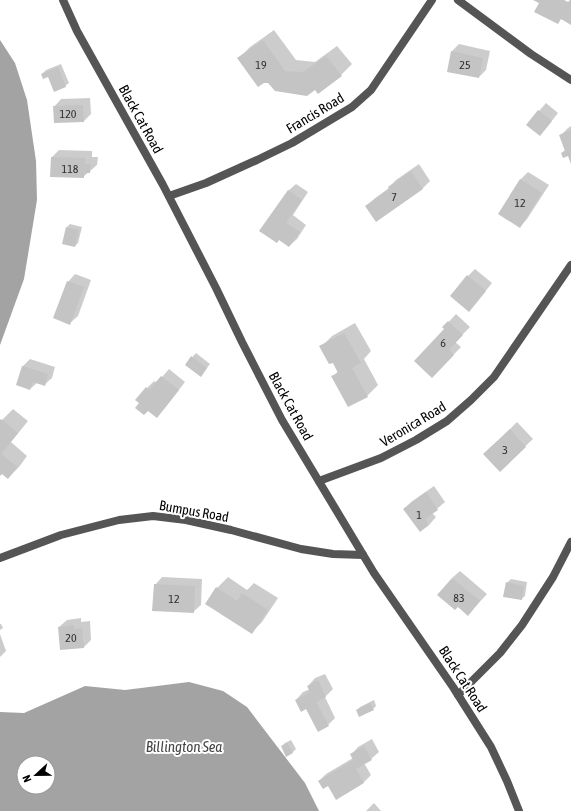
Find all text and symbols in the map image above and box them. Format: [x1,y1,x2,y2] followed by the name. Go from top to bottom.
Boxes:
[255,58,267,72] house number: 19
[459,58,471,72] house number: 25
[116,82,166,156] street label: Black Cat Road
[283,90,347,136] street label: Francis Road
[60,107,77,121] house number: 120
[62,162,79,176] house number: 118
[391,190,397,204] house number: 7
[514,196,526,210] house number: 12
[440,336,446,350] house number: 6
[266,369,316,443] street label: Black Cat Road
[377,398,449,450] street label: Veronica Road
[502,443,508,457] house number: 3
[158,497,230,525] street label: Bumpus Road
[416,508,422,522] house number: 1
[453,591,465,605] house number: 83
[168,592,180,606] house number: 12
[65,631,77,645] house number: 20
[436,643,490,715] street label: Black Cat Road
[146,738,222,755] water label: Billington Sea
[16,755,56,795] north arrow
[20,773,34,784] text: N

